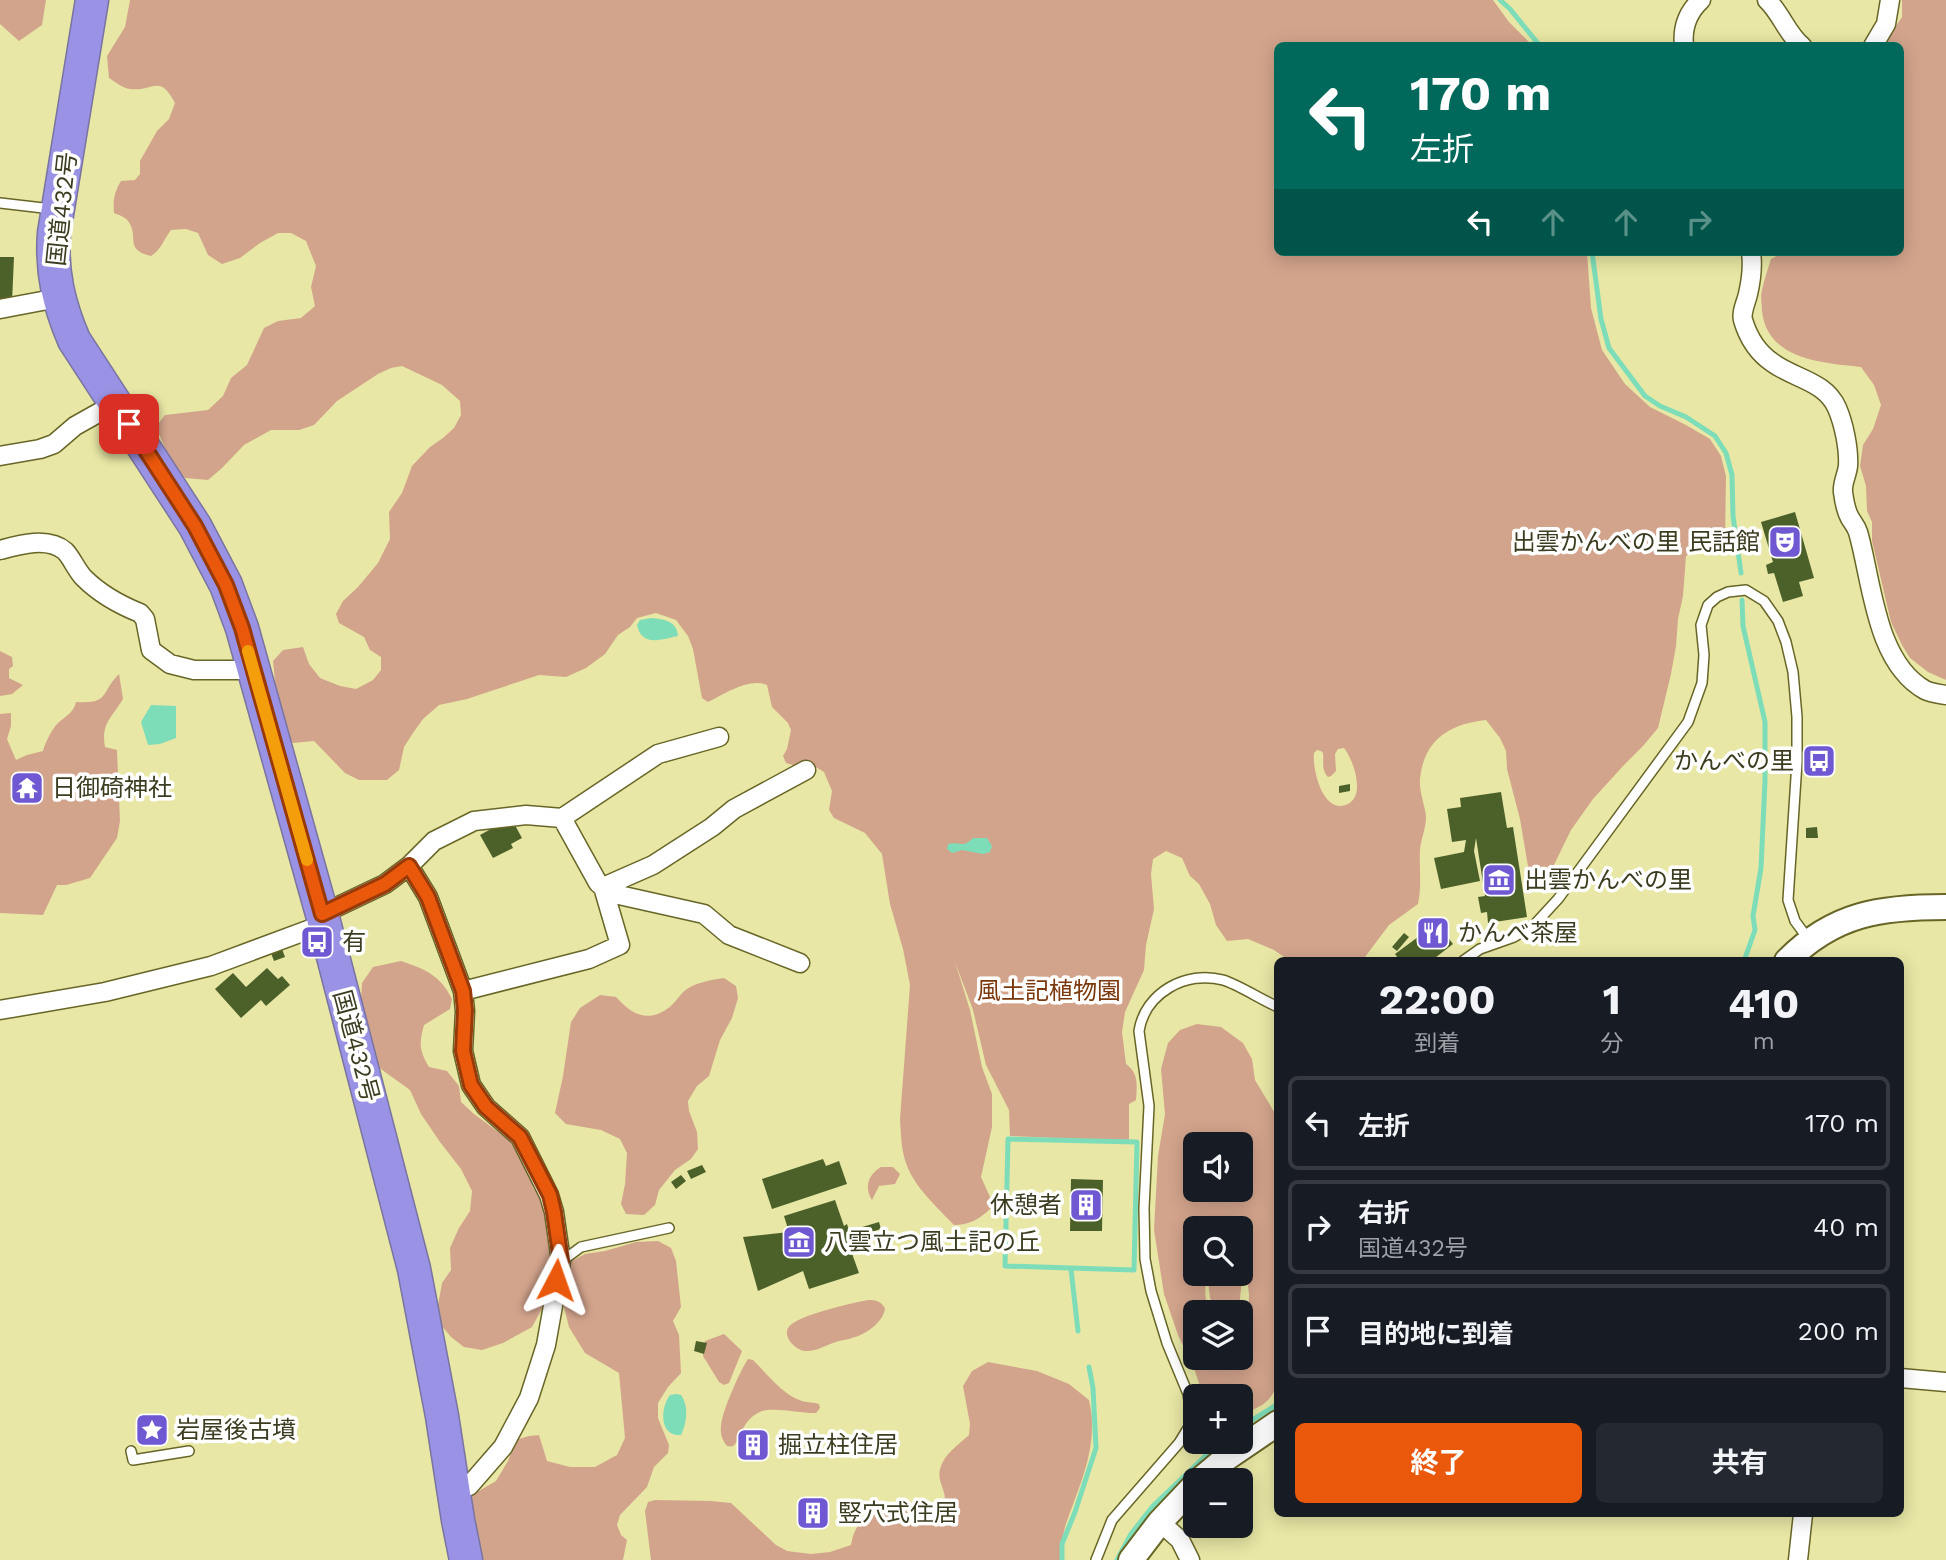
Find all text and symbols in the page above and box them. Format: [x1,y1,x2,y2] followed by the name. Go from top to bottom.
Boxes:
[1410,64,1551,122] text: 170 m
[1295,70,1386,161] icon: left
[1410,130,1474,168] text: 左折
[42,151,82,267] street label: 国道432号
[1461,203,1499,241] icon: left
[1534,203,1572,241] icon: ahead
[1607,203,1645,241] icon: ahead
[1680,203,1718,241] icon: right
[99,394,159,454] pin
[110,405,148,443] icon: arrive
[1766,523,1804,561] theatre icon: 出雲かんべの里 民話館
[1512,528,1760,556] place label: 出雲かんべの里 民話館
[1800,742,1838,780] bus stop icon: かんべの里
[1674,747,1794,775] place label: かんべの里
[8,769,46,807] temple icon: 日御碕神社
[52,774,172,802] place label: 日御碕神社
[1480,861,1518,899] museum icon: 出雲かんべの里
[1524,866,1692,894] place label: 出雲かんべの里
[1414,914,1452,952] restaurant icon: かんべ茶屋
[1458,919,1578,947] place label: かんべ茶屋
[298,923,336,961] bus stop icon: 有
[342,928,366,956] place label: 有
[1379,975,1496,1024] text: 22:00
[1603,975,1621,1024] text: 1
[977,977,1121,1005] park label: 風土記植物園
[1728,979,1799,1028] text: 410
[328,987,384,1105] street label: 国道432号
[1753,1028,1775,1055] text: m
[1414,1030,1460,1057] text: 到着
[1600,1030,1623,1057] text: 分
[1299,1104,1337,1142] icon: left
[1805,1108,1879,1138] text: 170 m
[1358,1111,1410,1141] text: 左折
[1183,1132,1253,1538] map controls
[1183,1132,1253,1202] button: sound
[1067,1186,1105,1224] building icon: 休憩者
[990,1191,1062,1219] place label: 休憩者
[1358,1198,1410,1228] text: 右折
[1299,1208,1337,1246] icon: right
[1813,1212,1879,1242] text: 40 m
[1183,1216,1253,1286] button: search
[780,1223,818,1261] museum icon: 八雲立つ風土記の丘
[824,1228,1040,1256] place label: 八雲立つ風土記の丘
[1358,1235,1468,1262] text: 国道432号
[519,1243,593,1317] position arrow
[1183,1300,1253,1370] button: layers
[1299,1312,1337,1350] icon: arrive
[1798,1316,1879,1346] text: 200 m
[1358,1319,1514,1349] text: 目的地に到着
[1183,1384,1253,1454] button: +
[133,1411,171,1449] place icon: 岩屋後古墳
[176,1416,296,1444] place label: 岩屋後古墳
[1295,1423,1582,1503] button: 終了
[1596,1423,1883,1503] button: 共有
[734,1426,772,1464] building icon: 掘立柱住居
[778,1431,898,1459] place label: 掘立柱住居
[1183,1468,1253,1538] button: −
[794,1494,832,1532] building icon: 竪穴式住居
[838,1499,958,1527] place label: 竪穴式住居

